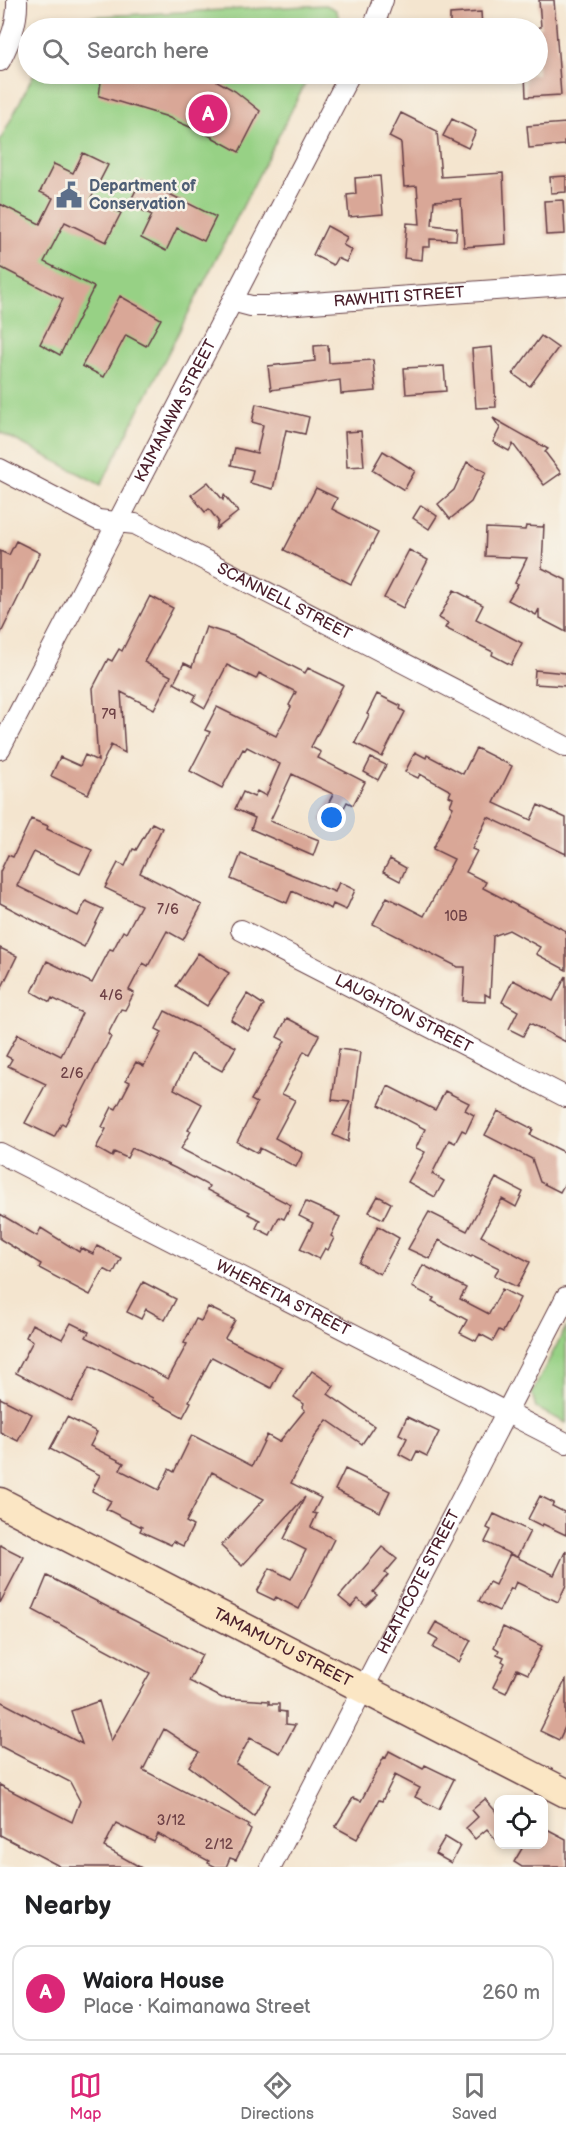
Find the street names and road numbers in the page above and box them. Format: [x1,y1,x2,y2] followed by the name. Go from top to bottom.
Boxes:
[333,283,465,311] street label: RAWHITI STREET
[131,336,220,485] street label: KAIMANAWA STREET
[214,559,355,644] street label: SCANNELL STREET
[332,970,476,1057] street label: LAUGHTON STREET
[213,1256,354,1340] street label: WHERETIA STREET
[373,1506,464,1657] street label: HEATHCOTE STREET
[210,1604,356,1691] street label: TAMAMUTU STREET

